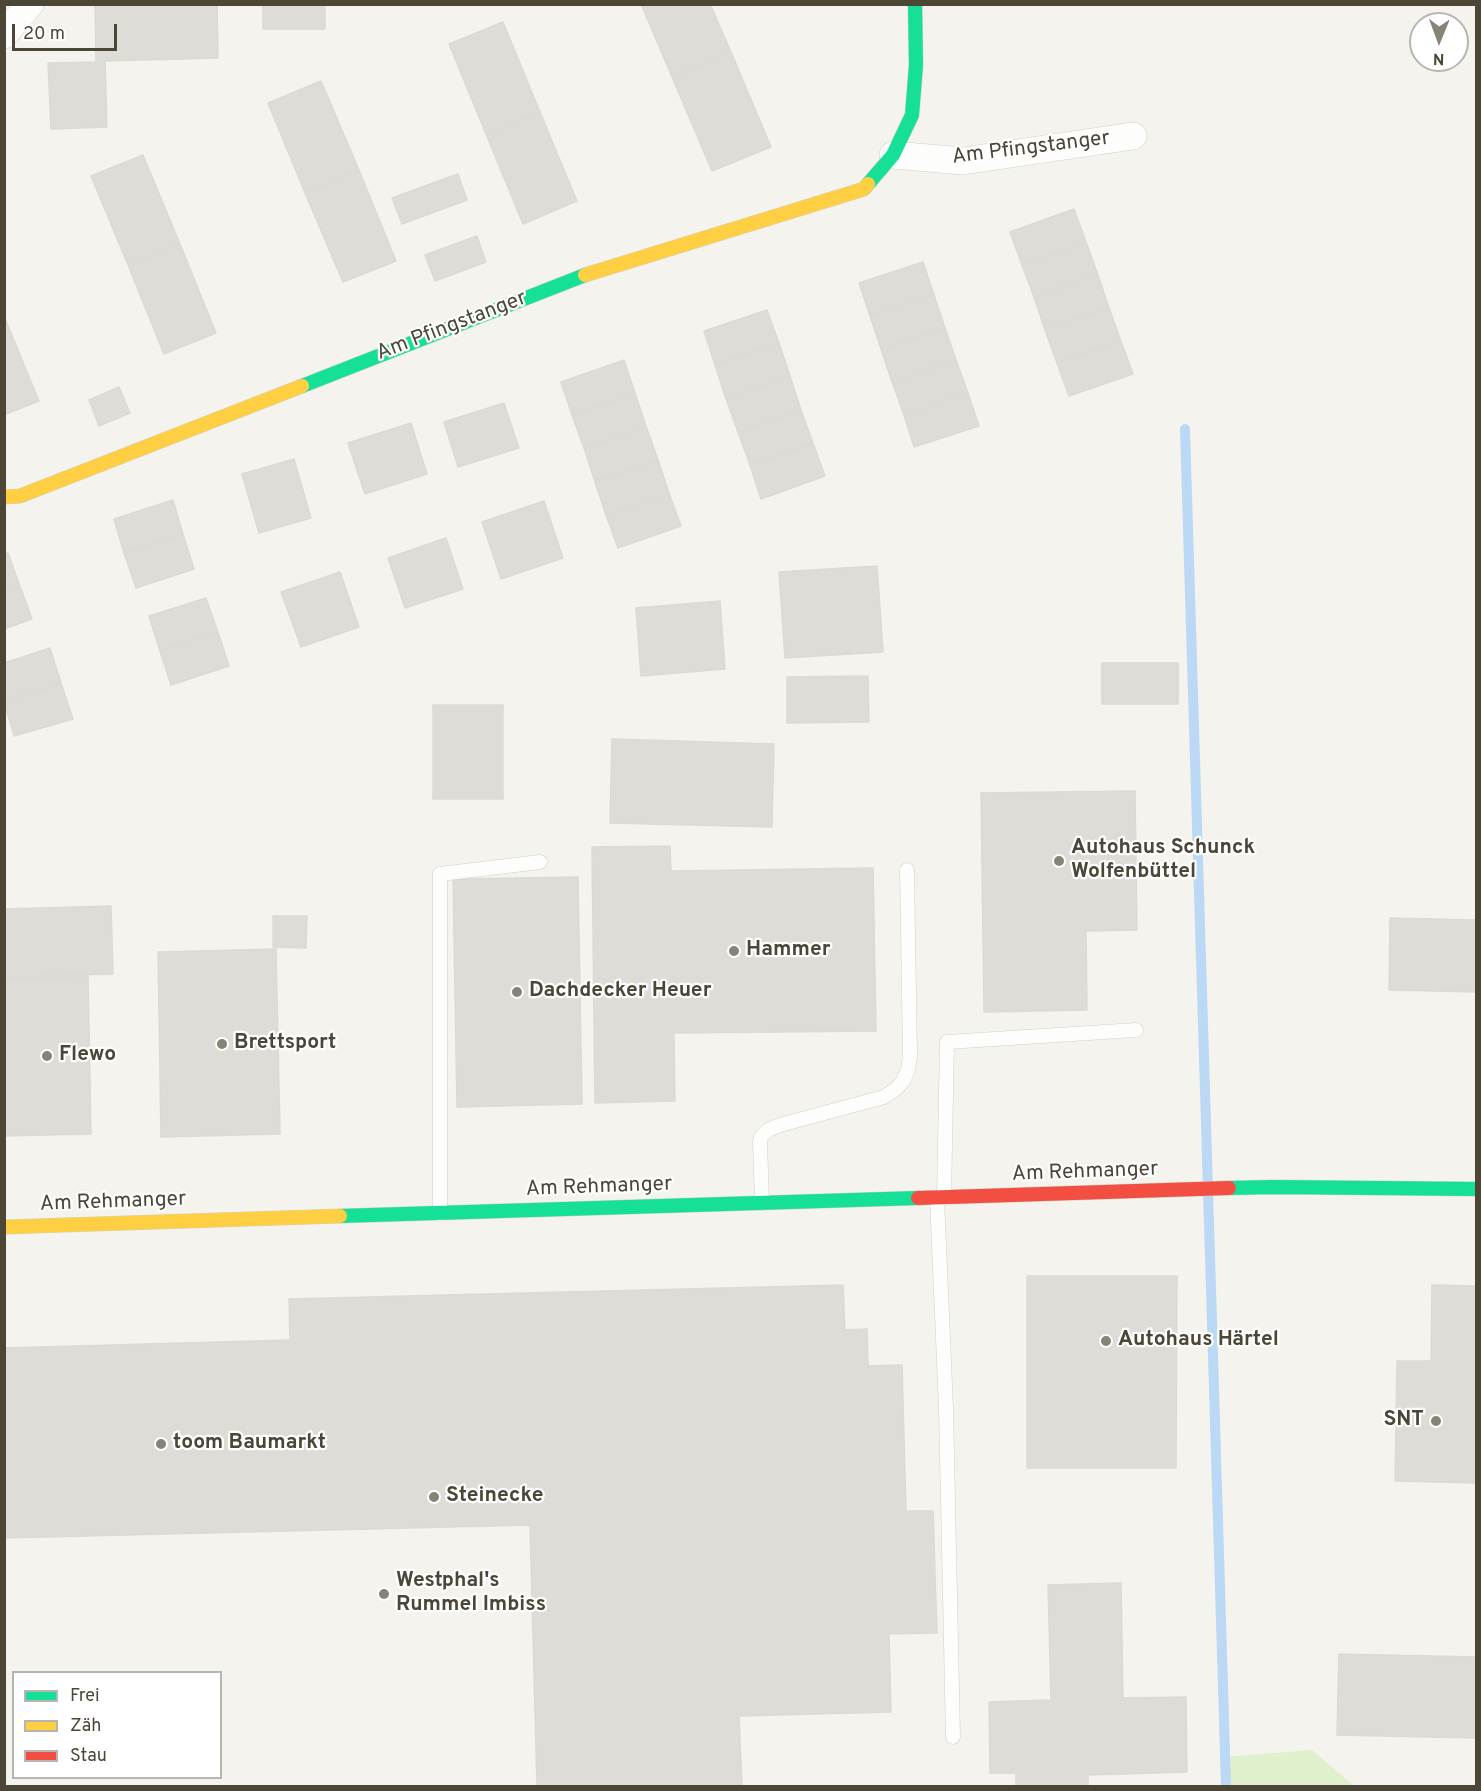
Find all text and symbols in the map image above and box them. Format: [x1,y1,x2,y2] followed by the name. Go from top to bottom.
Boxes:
[15,12,120,50] scale bar
[1409,12,1469,72] north arrow
[23,23,65,46] text: 20 m
[1433,48,1445,68] text: N
[951,127,1111,171] street label: Am Pfingstanger
[373,287,531,367] street label: Am Pfingstanger
[1071,836,1255,886] place label: Autohaus Schunck Wolfenbüttel
[1052,854,1066,868] marker: Autohaus Schunck Wolfenbüttel
[746,938,831,964] place label: Hammer
[727,944,741,958] marker: Hammer
[529,979,711,1005] place label: Dachdecker Heuer
[510,985,524,999] marker: Dachdecker Heuer
[234,1031,336,1057] place label: Brettsport
[215,1037,229,1051] marker: Brettsport
[59,1043,116,1069] place label: Flewo
[40,1049,54,1063] marker: Flewo
[1011,1158,1159,1188] street label: Am Rehmanger
[525,1173,673,1203] street label: Am Rehmanger
[39,1188,187,1218] street label: Am Rehmanger
[1118,1328,1279,1354] place label: Autohaus Härtel
[1099,1334,1113,1348] marker: Autohaus Härtel
[1383,1408,1424,1434] place label: SNT
[1429,1414,1443,1428] marker: SNT
[173,1431,326,1457] place label: toom Baumarkt
[154,1437,168,1451] marker: toom Baumarkt
[446,1484,543,1510] place label: Steinecke
[427,1490,441,1504] marker: Steinecke
[396,1569,546,1619] place label: Westphal's Rummel Imbiss
[377,1587,391,1601] marker: Westphal's Rummel Imbiss
[12,1671,222,1779] legend
[70,1685,100,1708] text: Frei
[70,1715,101,1738] text: Zäh
[70,1745,107,1768] text: Stau

